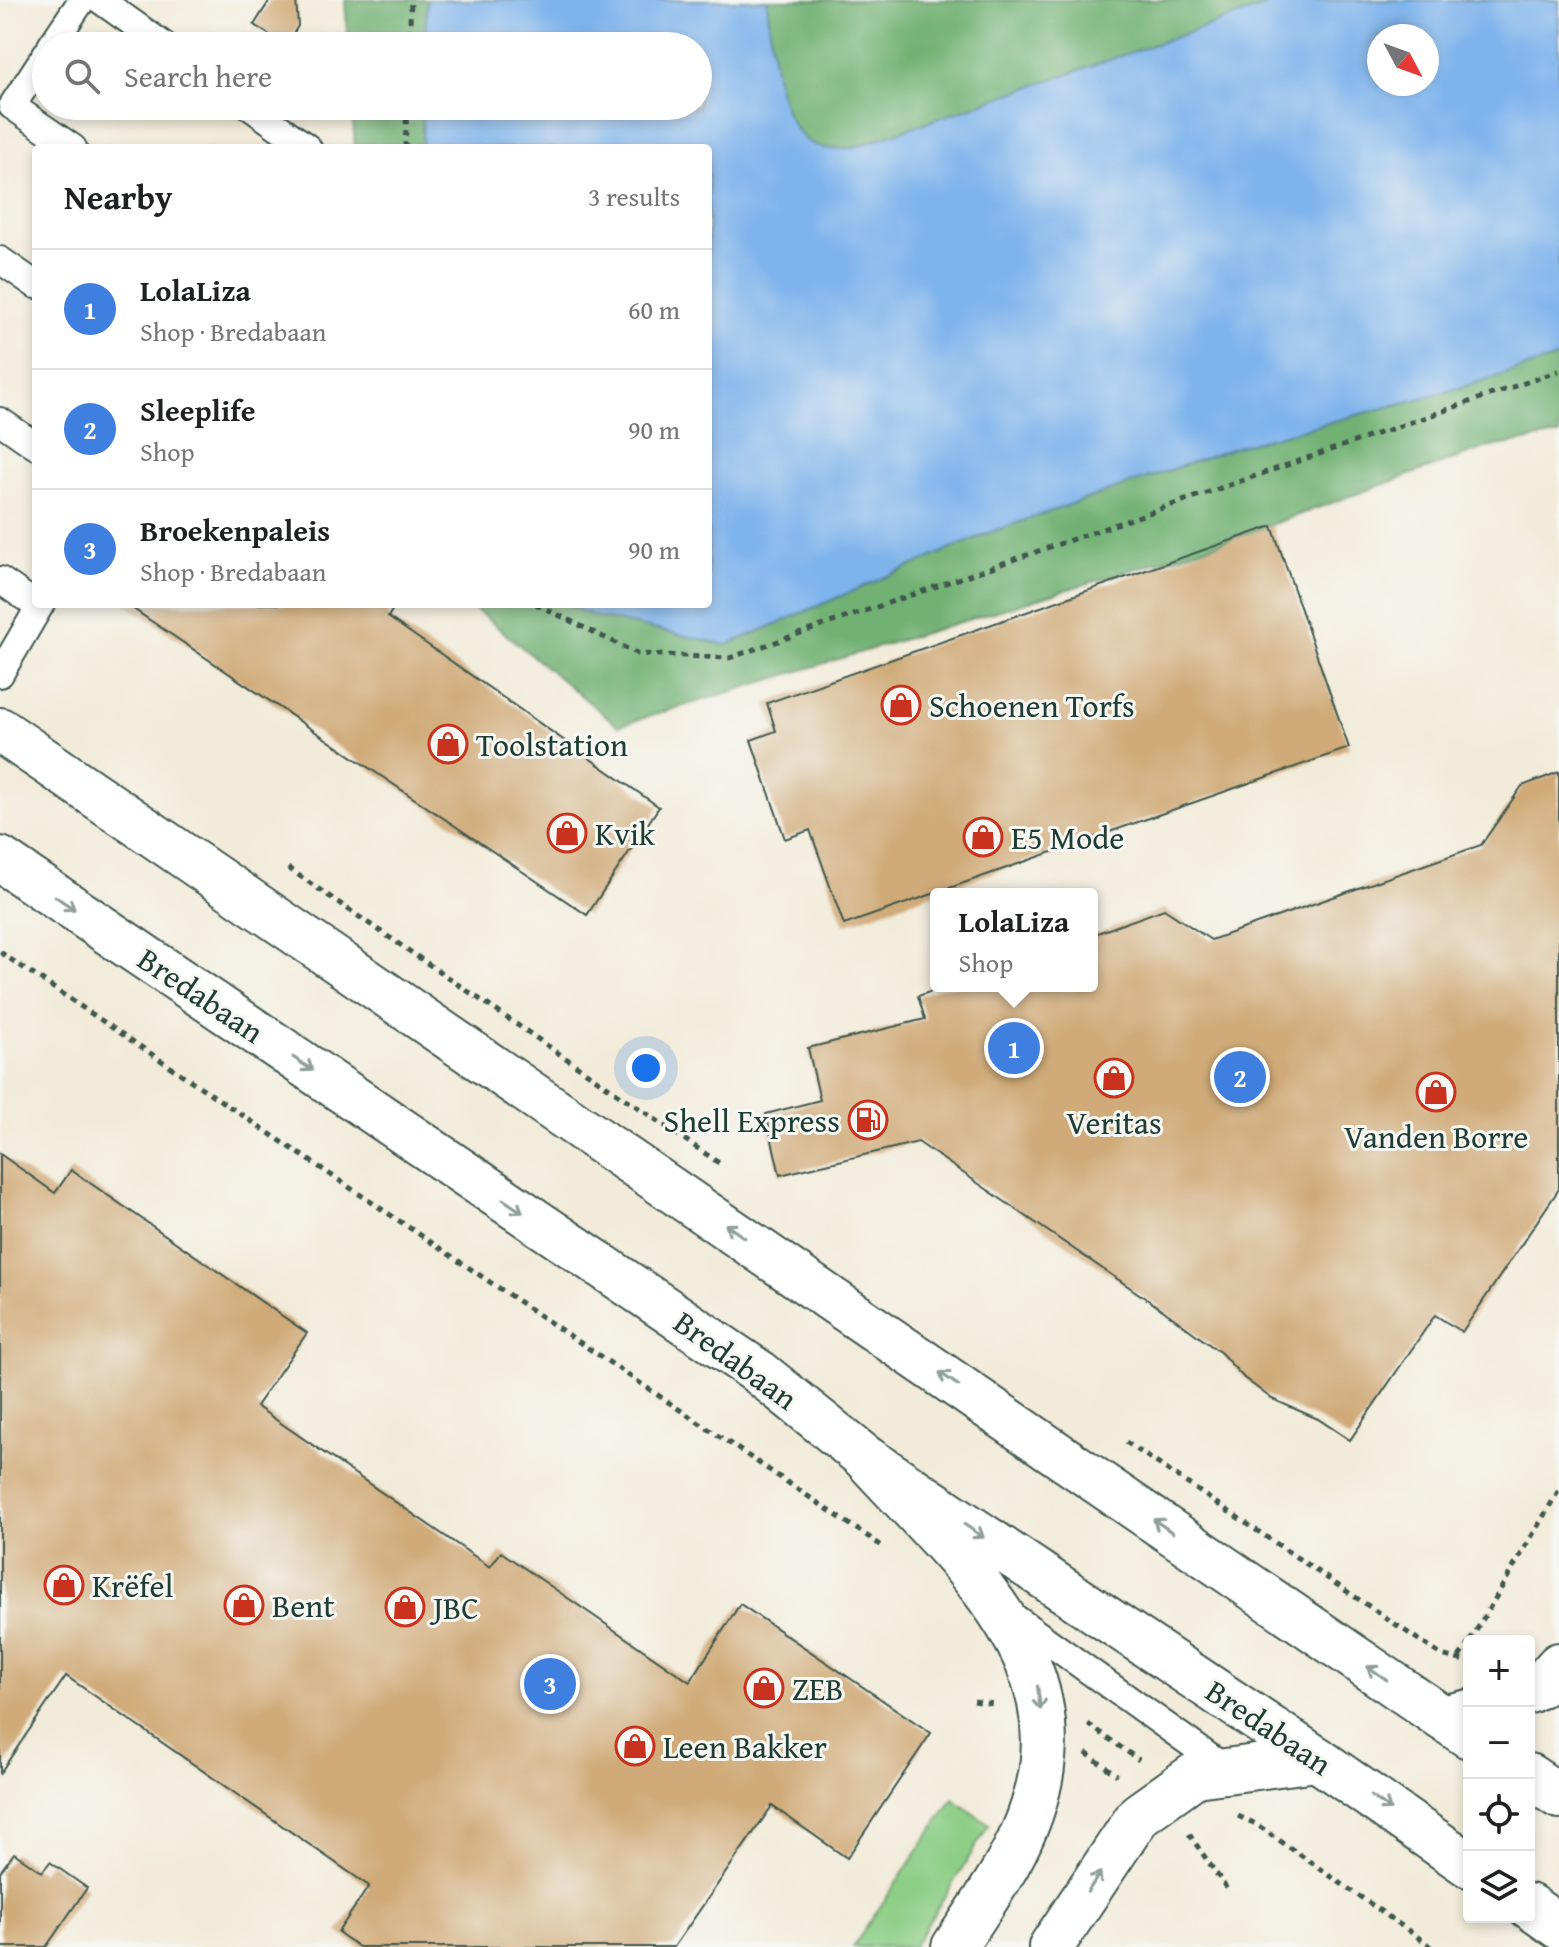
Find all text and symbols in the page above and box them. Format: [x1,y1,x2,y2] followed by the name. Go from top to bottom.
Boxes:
[1367,24,1439,96] north arrow
[32,32,712,120] search box
[60,54,104,98] icon: search
[124,54,272,98] text: Search here
[64,172,173,221] text: Nearby
[588,177,680,216] text: 3 results
[140,268,251,312] text: LolaLiza
[83,290,97,329] text: 1
[628,290,680,329] text: 60 m
[140,312,326,351] text: Shop · Bredabaan
[140,388,255,432] text: Sleeplife
[83,410,97,449] text: 2
[628,410,680,449] text: 90 m
[140,432,195,471] text: Shop
[140,508,330,552] text: Broekenpaleis
[83,530,97,569] text: 3
[628,530,680,569] text: 90 m
[140,552,326,591] text: Shop · Bredabaan
[929,682,1135,729] place label: Schoenen Torfs
[880,684,922,726] shop icon: Schoenen Torfs
[476,721,628,768] place label: Toolstation
[427,723,469,765] shop icon: Toolstation
[595,810,656,857] place label: Kvik
[546,812,588,854] shop icon: Kvik
[1011,814,1124,861] place label: E5 Mode
[962,816,1004,858] shop icon: E5 Mode
[930,888,1098,992] popup
[53,895,75,911] one-way arrow
[959,899,1069,943] text: LolaLiza
[129,936,273,1054] street label: Bredabaan
[959,943,1013,982] text: Shop
[988,1018,1040,1078] pin: 1
[1214,1047,1266,1107] pin: 2
[626,1048,666,1088] your location
[292,1056,314,1072] one-way arrow
[1093,1057,1135,1099] shop icon: Veritas
[1415,1071,1457,1113] shop icon: Vanden Borre
[664,1097,840,1144] place label: Shell Express
[847,1099,889,1141] fuel station icon: Shell Express
[1066,1099,1162,1146] place label: Veritas
[1344,1113,1528,1160] place label: Vanden Borre
[501,1197,523,1214] one-way arrow
[724,1223,747,1239] one-way arrow
[664,1299,808,1421] street label: Bredabaan
[939,1370,961,1387] one-way arrow
[1153,1518,1175,1534] one-way arrow
[963,1522,985,1539] one-way arrow
[92,1562,173,1609] place label: Krëfel
[43,1564,85,1606] shop icon: Krëfel
[272,1582,334,1629] place label: Bent
[223,1584,265,1626] shop icon: Bent
[429,1584,479,1631] place label: JBC
[384,1586,426,1628] shop icon: JBC
[1463,1635,1535,1923] map controls
[1463,1635,1535,1707] button: +
[524,1654,576,1714] pin: 3
[792,1665,843,1712] place label: ZEB
[1367,1665,1389,1682] one-way arrow
[743,1667,785,1709] shop icon: ZEB
[1197,1668,1341,1786] street label: Bredabaan
[1032,1685,1047,1710] one-way arrow
[1463,1707,1535,1779] button: −
[663,1723,827,1770] place label: Leen Bakker
[614,1725,656,1767] shop icon: Leen Bakker
[1463,1779,1535,1851] button: locate
[1370,1795,1392,1811] one-way arrow
[1463,1851,1535,1923] button: layers
[1087,1871,1103,1894] one-way arrow

